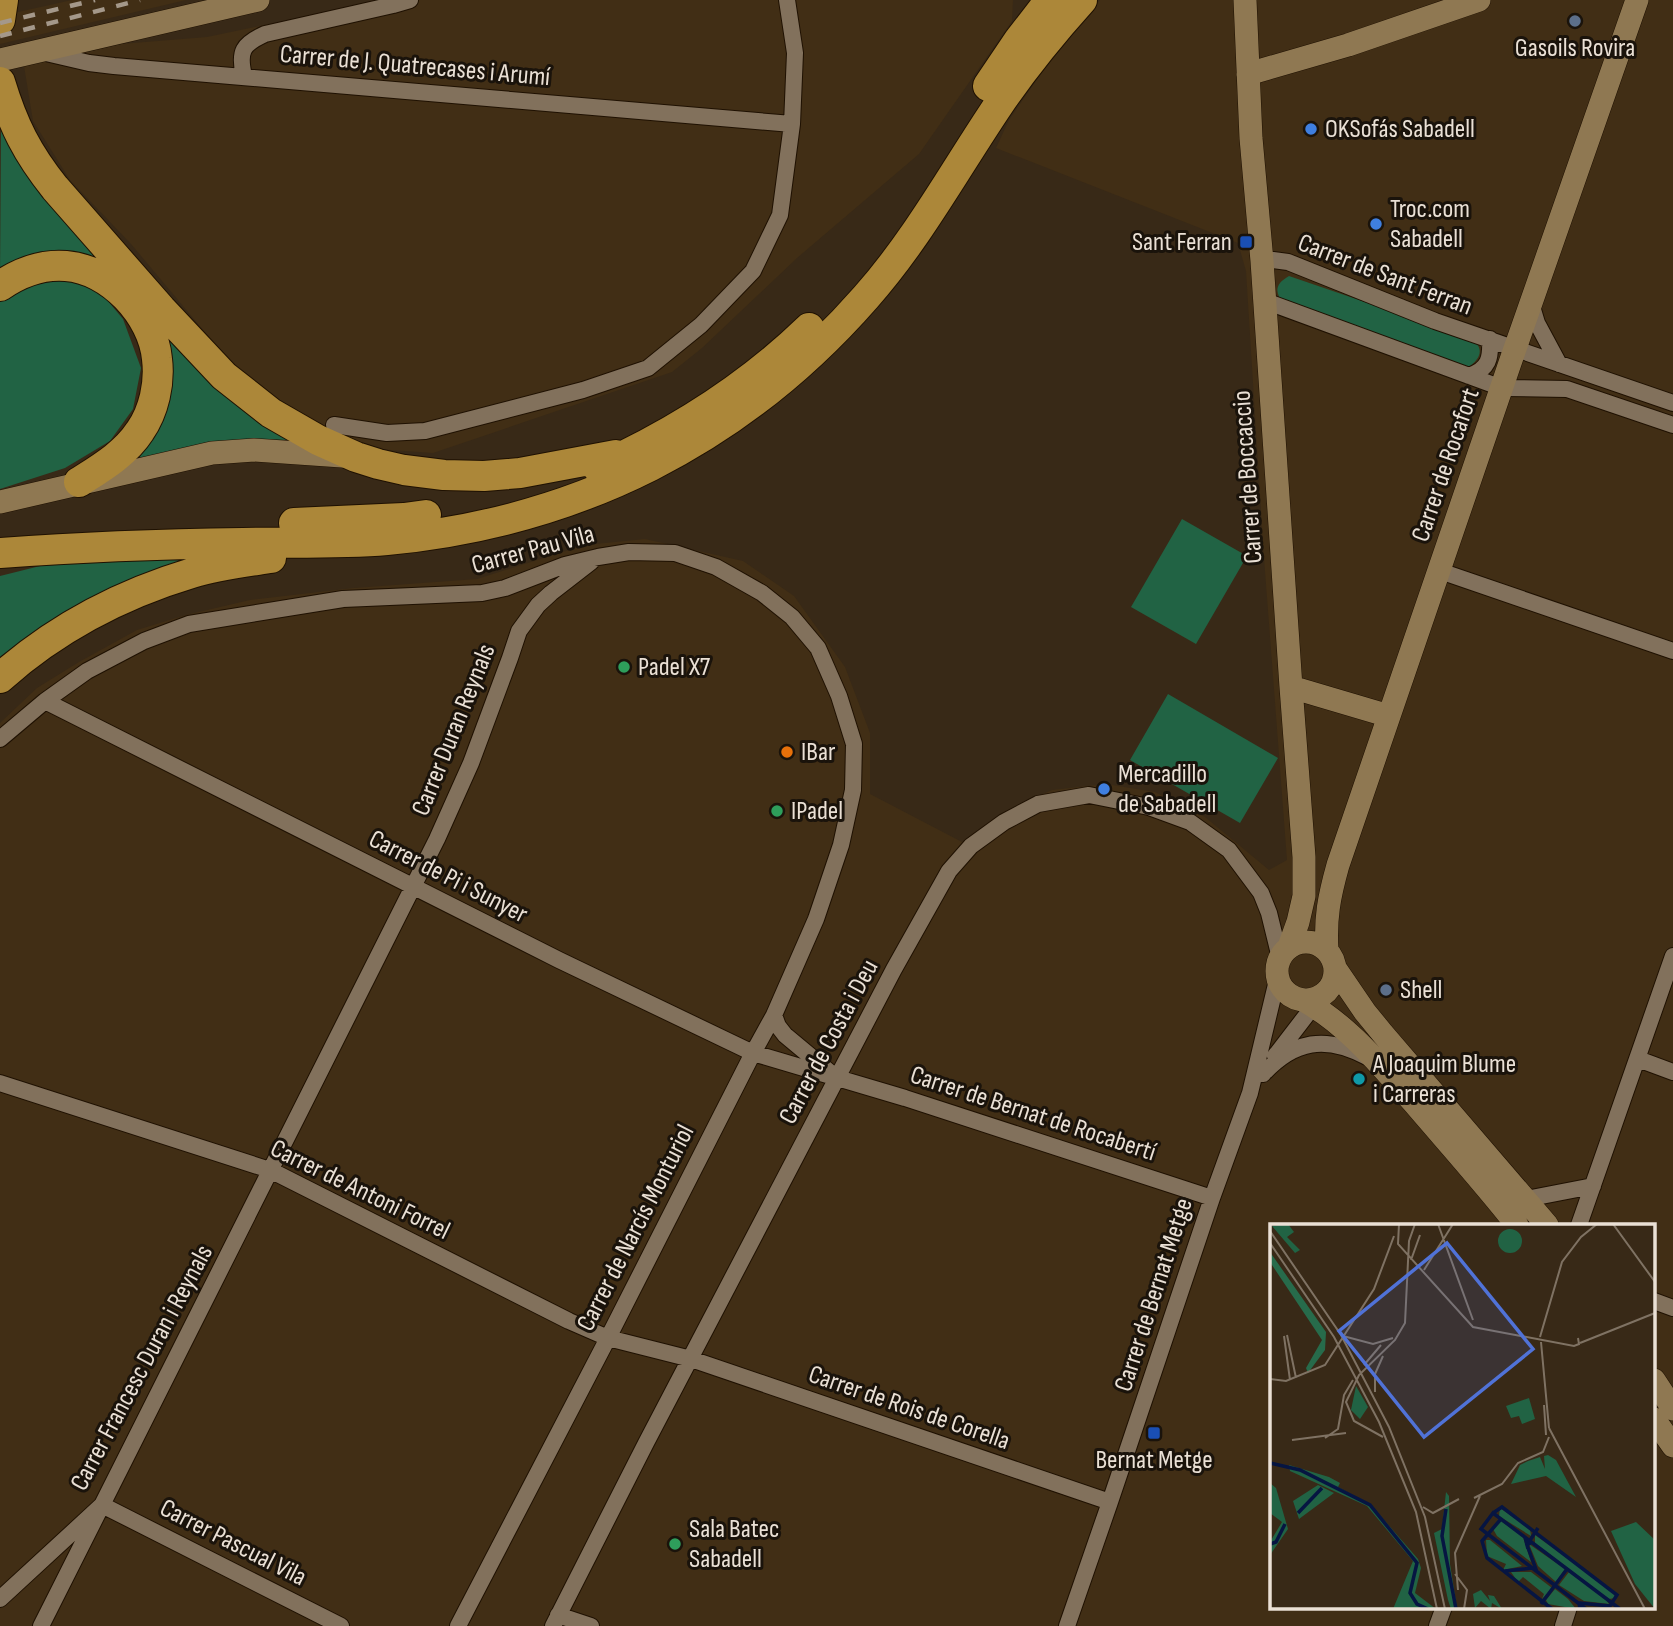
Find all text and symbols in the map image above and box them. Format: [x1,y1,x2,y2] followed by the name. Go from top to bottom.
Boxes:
[1567,13,1583,29] marker: Gasoils Rovira
[1515,33,1635,64] place label: Gasoils Rovira
[279,39,552,93] street label: Carrer de J. Quatrecases i Arumí
[1325,114,1475,145] place label: OKSofás Sabadell
[1303,121,1319,137] marker: OKSofás Sabadell
[1390,194,1470,255] place label: Troc.com Sabadell
[1368,216,1384,232] marker: Troc.com Sabadell
[1132,227,1232,258] place label: Sant Ferran
[1293,228,1477,322] street label: Carrer de Sant Ferran
[1238,234,1254,250] marker: Sant Ferran
[1405,384,1487,546] street label: Carrer de Rocafort
[1226,390,1270,564] street label: Carrer de Boccaccio
[468,519,598,581] street label: Carrer Pau Vila
[406,640,502,820] street label: Carrer Duran Reynals
[638,652,711,683] place label: Padel X7
[616,659,632,675] marker: Padel X7
[801,737,836,768] place label: IBar
[779,744,795,760] marker: IBar
[1118,759,1216,820] place label: Mercadillo de Sabadell
[1096,781,1112,797] marker: Mercadillo de Sabadell
[791,796,843,827] place label: IPadel
[769,803,785,819] marker: IPadel
[364,824,533,931] street label: Carrer de Pi i Sunyer
[773,955,885,1129] street label: Carrer de Costa i Deu
[1400,975,1442,1006] place label: Shell
[1378,982,1394,998] marker: Shell
[1372,1049,1516,1110] place label: A Joaquim Blume i Carreras
[906,1060,1160,1168] street label: Carrer de Bernat de Rocabertí
[1351,1071,1367,1087] marker: A Joaquim Blume i Carreras
[571,1120,701,1336] street label: Carrer de Narcís Monturiol
[265,1133,455,1247] street label: Carrer de Antoni Forrel
[1108,1194,1200,1396] street label: Carrer de Bernat Metge
[1270,1224,1656,1608] inset map
[64,1240,220,1496] street label: Carrer Francesc Duran i Reynals
[804,1359,1014,1457] street label: Carrer de Rois de Corella
[1146,1425,1162,1441] marker: Bernat Metge
[1095,1445,1213,1476] place label: Bernat Metge
[155,1493,311,1593] street label: Carrer Pascual Vila
[689,1514,779,1575] place label: Sala Batec Sabadell
[667,1536,683,1552] marker: Sala Batec Sabadell

